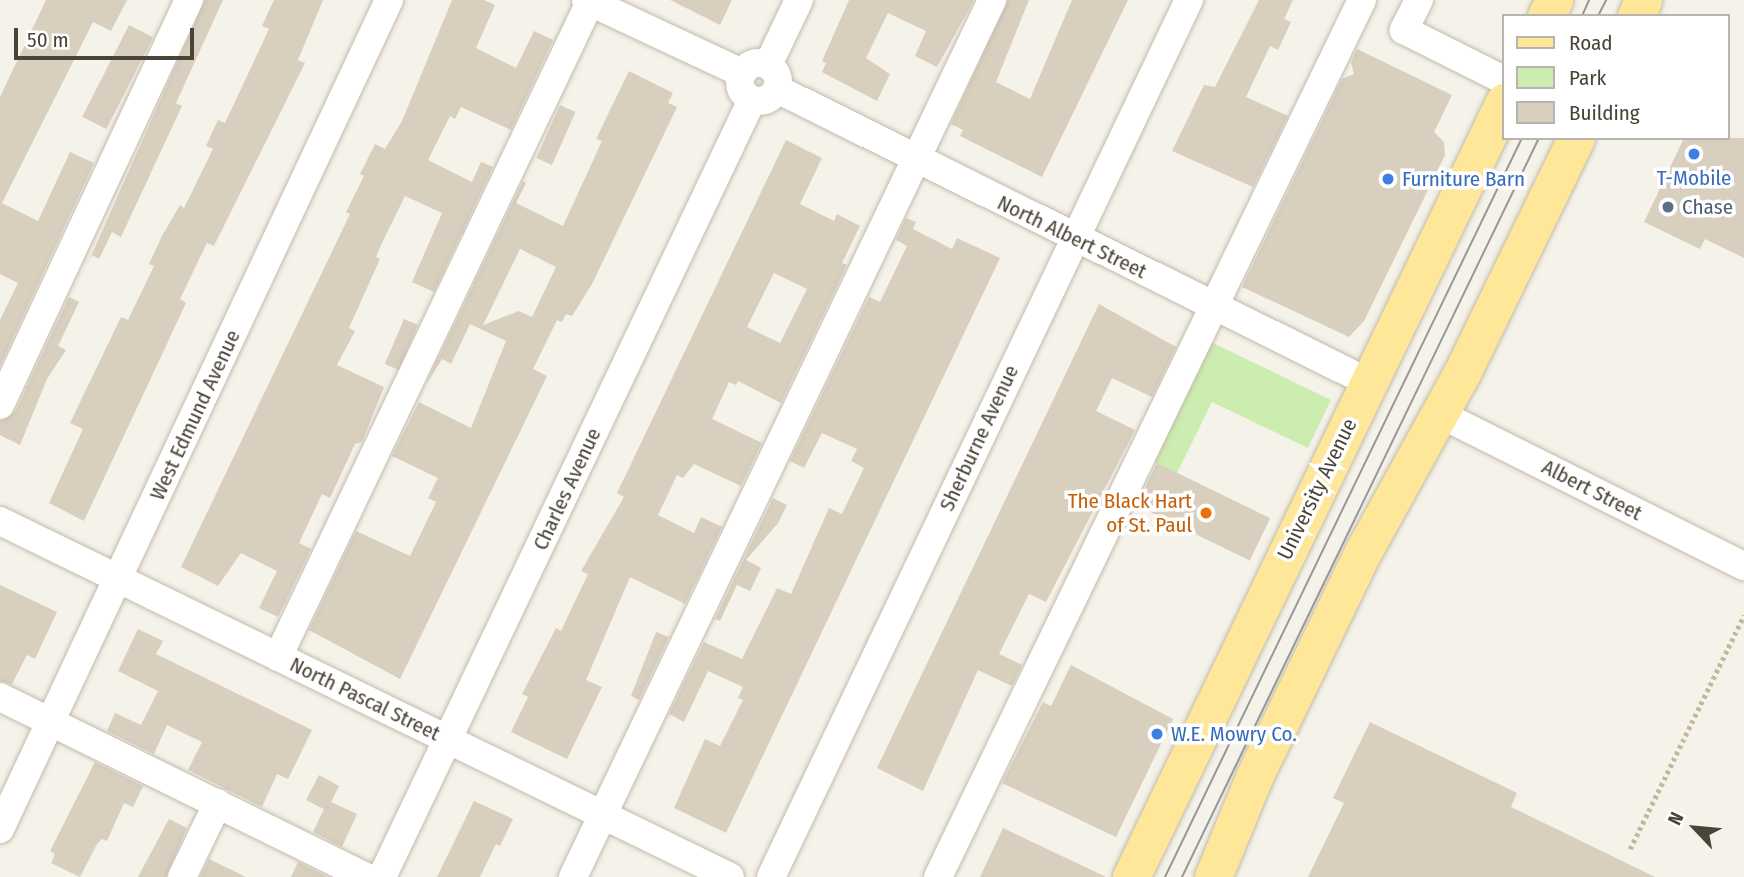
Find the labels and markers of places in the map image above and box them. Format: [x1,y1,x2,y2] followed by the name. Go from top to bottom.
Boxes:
[1686,146,1702,162] marker: T-Mobile
[1657,165,1731,191] place label: T-Mobile
[1402,166,1525,192] place label: Furniture Barn
[1380,171,1396,187] marker: Furniture Barn
[1682,194,1733,220] place label: Chase
[1660,199,1676,215] marker: Chase
[1068,488,1192,538] place label: The Black Hart of St. Paul
[1198,505,1214,521] marker: The Black Hart of St. Paul
[1171,721,1297,747] place label: W.E. Mowry Co.
[1149,726,1165,742] marker: W.E. Mowry Co.

